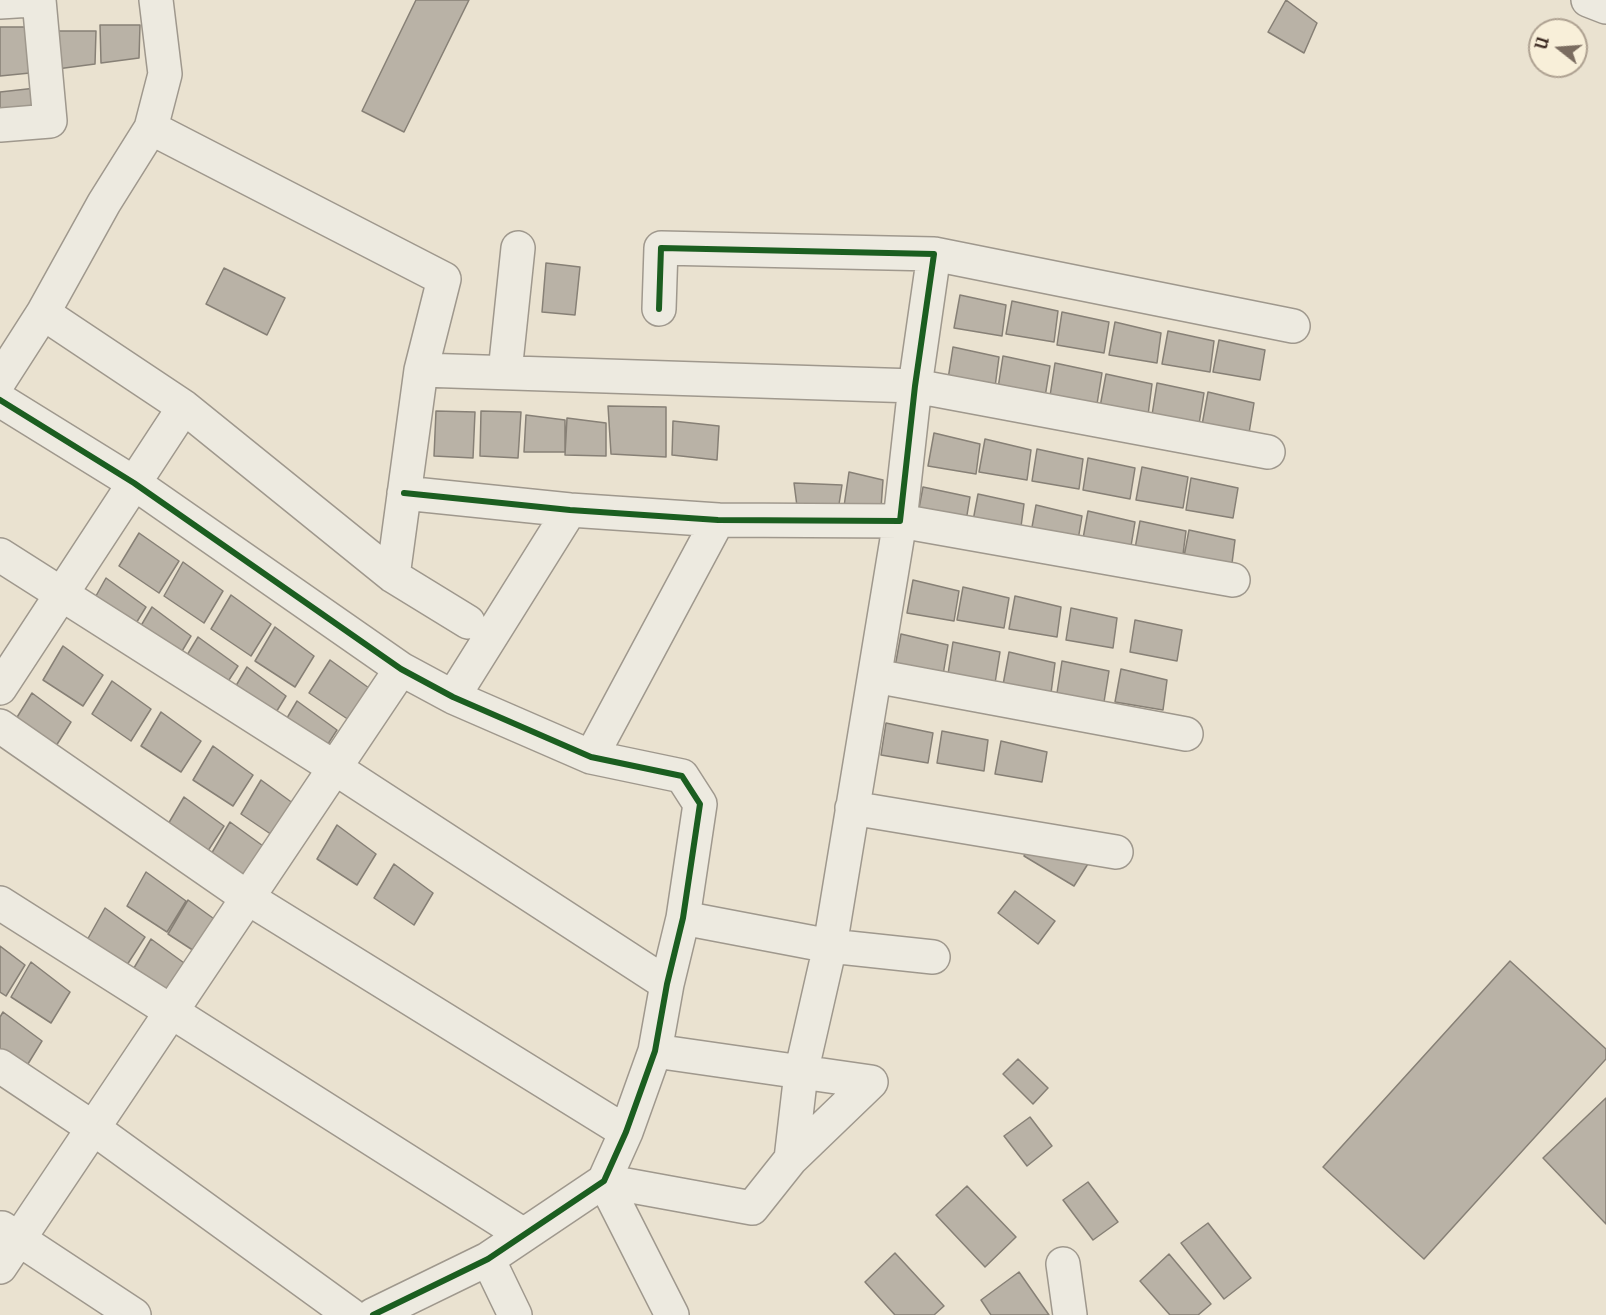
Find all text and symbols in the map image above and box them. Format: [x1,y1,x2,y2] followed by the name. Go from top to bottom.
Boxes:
[1528,18,1588,78] north arrow
[1531,34,1553,52] text: U

